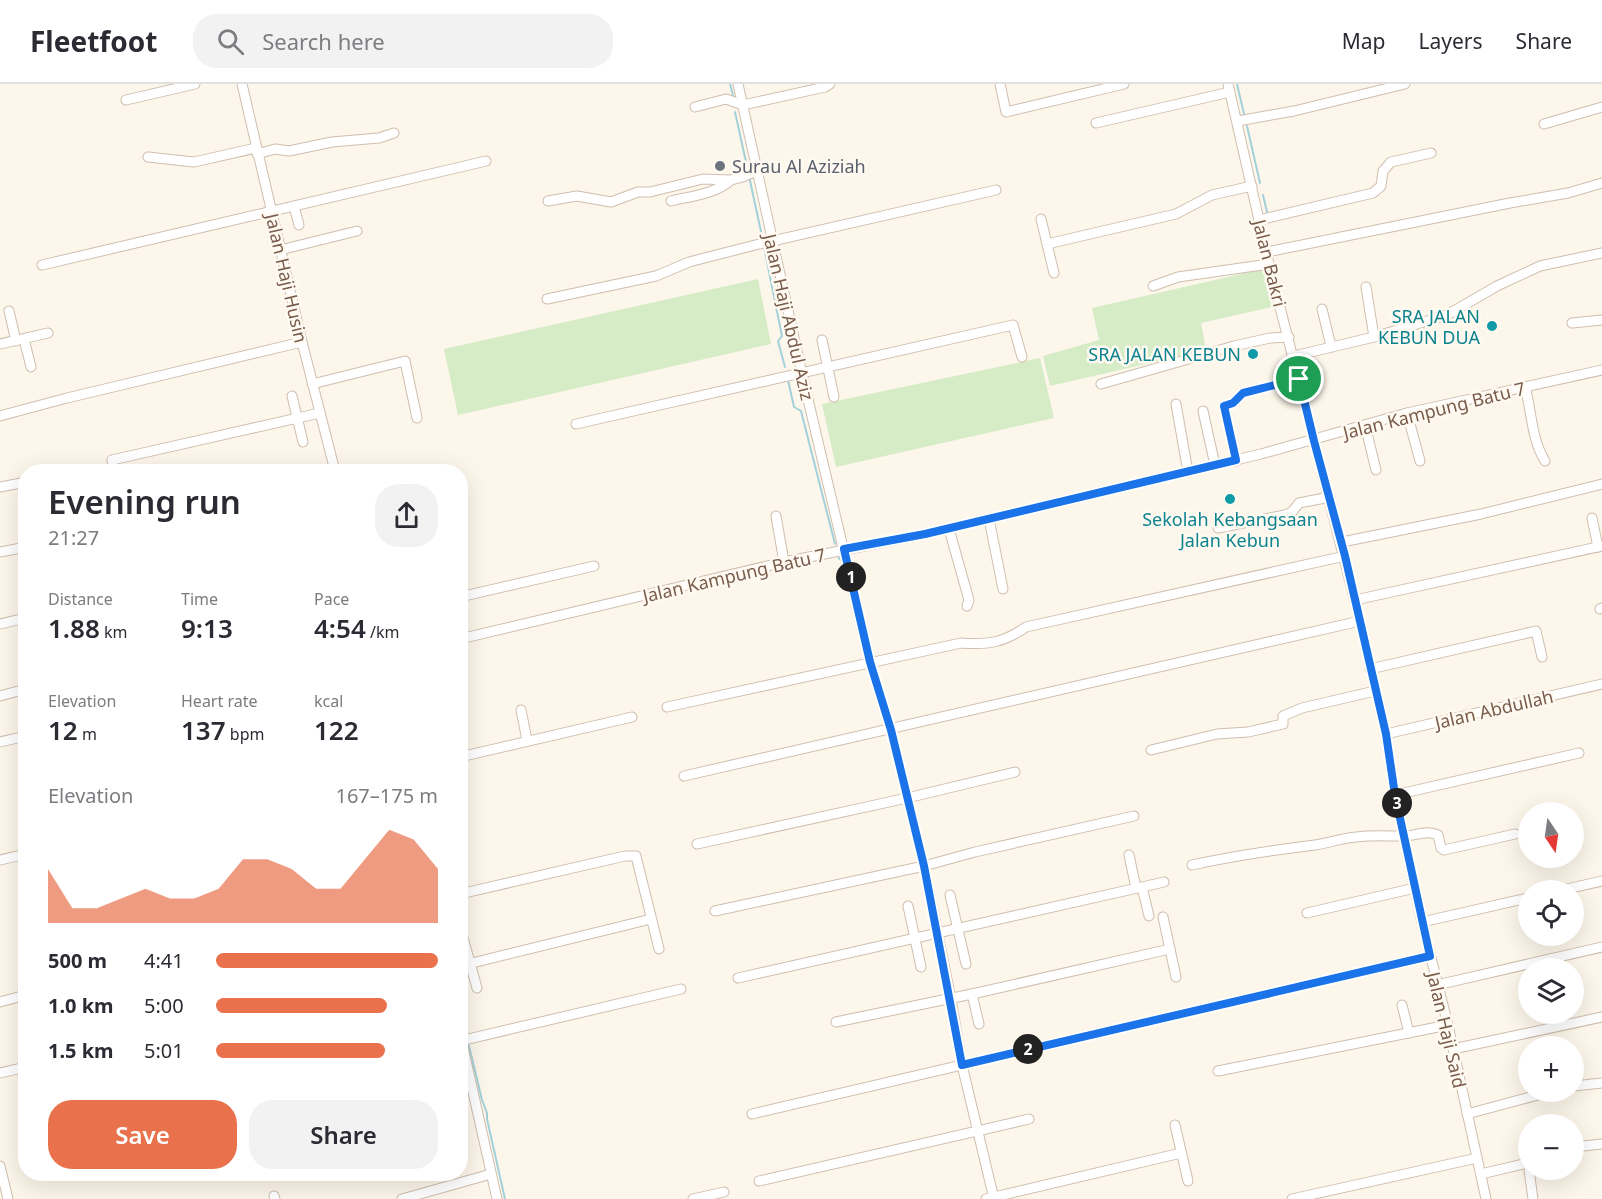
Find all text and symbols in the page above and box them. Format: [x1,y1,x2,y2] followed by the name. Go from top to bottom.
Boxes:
[193,14,613,68] search box
[30,22,157,60] text: Fleetfoot
[214,25,247,58] icon: search
[262,26,385,56] text: Search here
[1342,27,1386,55] text: Map
[1419,27,1483,55] text: Layers
[1516,27,1572,55] text: Share
[732,154,866,178] place label: Surau Al Aziziah
[713,159,727,173] marker: Surau Al Aziziah
[260,209,314,345] street label: Jalan Haji Husin
[1247,215,1292,309] street label: Jalan Bakri
[758,229,820,403] street label: Jalan Haji Abdul Aziz
[1378,304,1480,349] place label: SRA JALAN KEBUN DUA
[1485,319,1499,333] marker: SRA JALAN KEBUN DUA
[1088,342,1241,366] place label: SRA JALAN KEBUN
[1246,347,1260,361] marker: SRA JALAN KEBUN
[1273,353,1324,404] pin
[1282,362,1315,395] icon: arrive
[1338,376,1528,445] street label: Jalan Kampung Batu 7
[48,479,241,524] text: Evening run
[375,484,438,547] button: share
[1223,492,1237,506] marker: Sekolah Kebangsaan Jalan Kebun
[1142,507,1318,552] place label: Sekolah Kebangsaan Jalan Kebun
[48,524,99,551] text: 21:27
[638,542,828,608] street label: Jalan Kampung Batu 7
[836,562,866,592] pin: 1
[846,566,856,588] text: 1
[48,588,113,610] text: Distance
[181,588,218,610] text: Time
[314,588,349,610] text: Pace
[48,610,100,646] text: 1.88
[181,610,233,646] text: 9:13
[314,610,366,646] text: 4:54
[100,621,127,643] text: km
[366,621,399,643] text: /km
[1430,684,1556,735] street label: Jalan Abdullah
[48,690,116,712] text: Elevation
[181,690,257,712] text: Heart rate
[314,690,343,712] text: kcal
[48,712,78,748] text: 12
[181,712,226,748] text: 137
[314,712,359,748] text: 122
[78,723,97,745] text: m
[226,723,264,745] text: bpm
[48,782,133,809] text: Elevation
[335,782,438,809] text: 167–175 m
[1382,788,1412,818] pin: 3
[1392,792,1402,814] text: 3
[1518,802,1584,868] north arrow
[1518,802,1584,1180] map controls
[1518,880,1584,946] button: locate
[48,947,107,974] text: 500 m
[144,947,184,974] text: 4:41
[1518,958,1584,1024] button: layers
[1422,968,1472,1091] street label: Jalan Haji Said
[48,992,114,1019] text: 1.0 km
[144,992,184,1019] text: 5:00
[1013,1034,1043,1064] pin: 2
[1518,1036,1584,1102] button: +
[48,1037,114,1064] text: 1.5 km
[144,1037,184,1064] text: 5:01
[1023,1038,1033,1060] text: 2
[48,1100,237,1169] button: Save
[249,1100,438,1169] button: Share
[1518,1114,1584,1180] button: −

